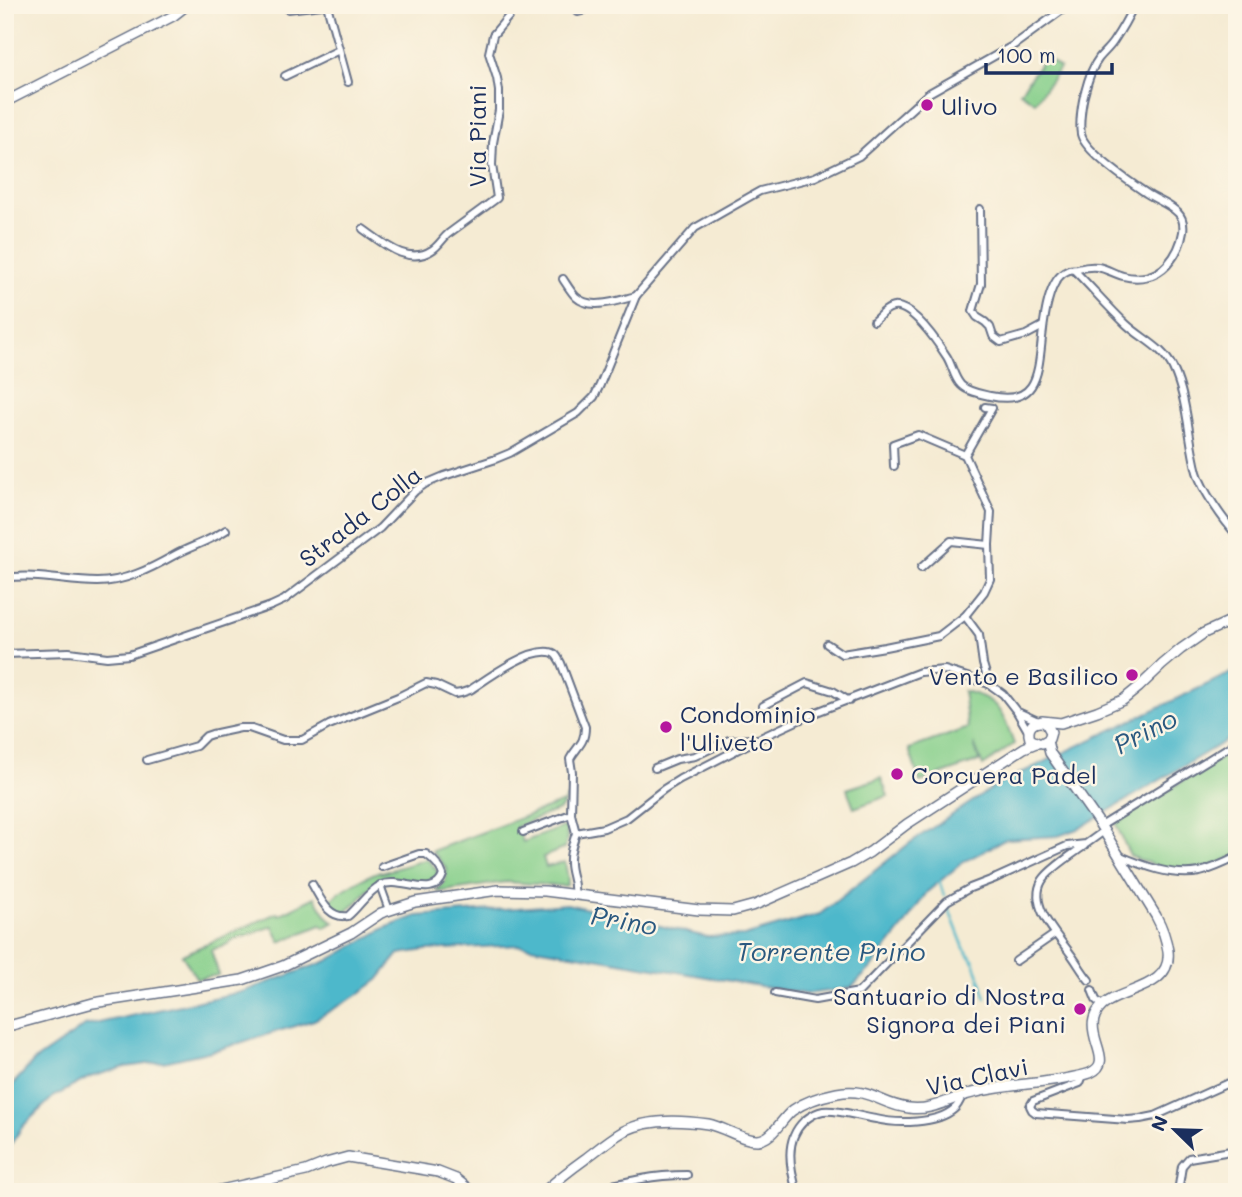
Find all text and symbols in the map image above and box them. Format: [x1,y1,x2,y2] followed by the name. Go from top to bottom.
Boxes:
[986,32,1112,76] scale bar
[997,41,1056,68] text: 100 m
[461,84,492,188] street label: Via Piani
[941,90,997,121] place label: Ulivo
[919,97,935,113] marker: Ulivo
[292,458,428,574] street label: Strada Colla
[929,660,1118,691] place label: Vento e Basilico
[1124,667,1140,683] marker: Vento e Basilico
[680,698,815,757] place label: Condominio l'Uliveto
[1108,701,1182,761] water label: Prino
[658,719,674,735] marker: Condominio l'Uliveto
[911,759,1097,790] place label: Corcuera Padel
[889,766,905,782] marker: Corcuera Padel
[588,897,660,943] water label: Prino
[736,934,926,968] water label: Torrente Prino
[833,980,1066,1039] place label: Santuario di Nostra Signora dei Piani
[1072,1001,1088,1017] marker: Santuario di Nostra Signora dei Piani
[923,1050,1031,1102] street label: Via Clavi
[1140,1096,1210,1166] north arrow
[1145,1112,1173,1135] text: N

